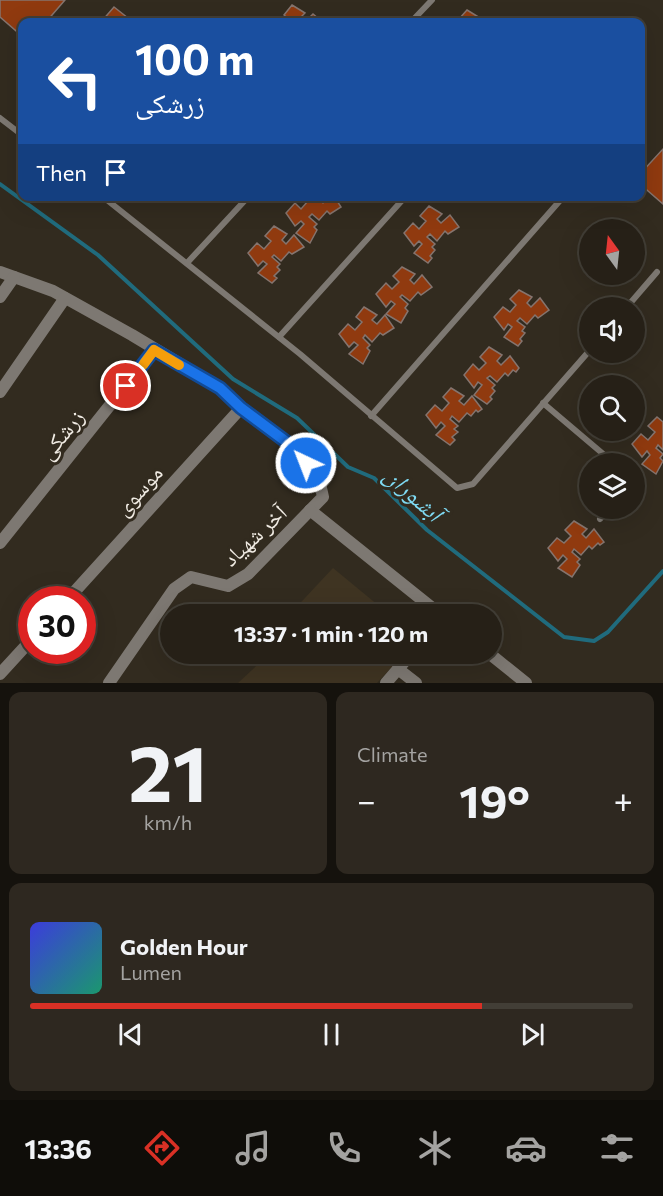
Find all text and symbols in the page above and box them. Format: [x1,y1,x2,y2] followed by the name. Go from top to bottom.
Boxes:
[135,32,255,84] text: 100 m
[36,42,114,120] icon: left
[135,86,205,119] text: زرشکی
[99,156,132,189] icon: arrive
[36,159,87,186] text: Then
[579,219,645,285] north arrow
[579,219,645,519] map controls
[579,297,645,363] button: sound
[100,360,151,411] pin
[109,369,142,402] icon: arrive
[579,375,645,441] button: search
[33,403,90,465] street label: زرشکی
[274,431,338,495] position arrow
[579,453,645,519] button: layers
[108,459,168,522] street label: موسوی
[378,459,454,532] water label: آبشوران
[216,498,292,571] street label: آخر شهیاد
[18,586,96,664] speed limit sign: 30
[234,620,428,647] text: 13:37 · 1 min · 120 m
[128,723,208,818] text: 21
[357,742,427,766] text: Climate
[459,772,530,827] text: 19°
[357,779,376,820] text: −
[614,779,633,820] text: +
[144,810,192,834] text: km/h
[120,933,248,960] text: Golden Hour
[120,960,182,984] text: Lumen
[114,1018,147,1051] icon: previous
[315,1018,348,1051] icon: pause
[516,1018,549,1051] icon: next
[141,1127,183,1169] icon: directions
[232,1127,274,1169] icon: music
[323,1127,365,1169] icon: phone
[414,1127,456,1169] icon: climate
[505,1127,547,1169] icon: car
[596,1127,638,1169] icon: filters
[25,1132,92,1165] text: 13:36

